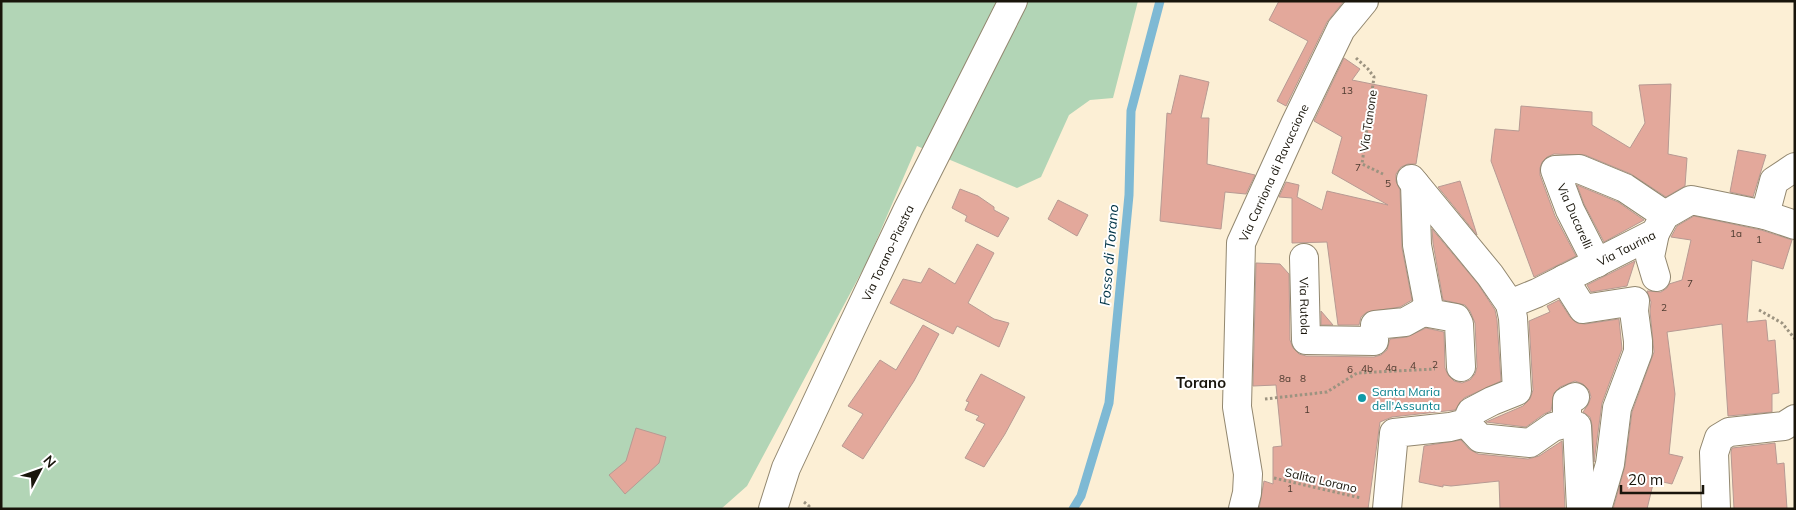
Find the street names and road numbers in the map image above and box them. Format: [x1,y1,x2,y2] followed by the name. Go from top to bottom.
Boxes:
[1356,89,1380,153] street label: Via Tanone
[1235,101,1311,244] street label: Via Carriona di Ravaccione
[1554,181,1596,251] street label: Via Ducarelli
[858,202,917,303] street label: Via Torano-Piastra
[1594,227,1658,269] street label: Via Taurina
[1297,277,1313,335] street label: Via Rutola
[1283,464,1359,496] street label: Salita Lorano

